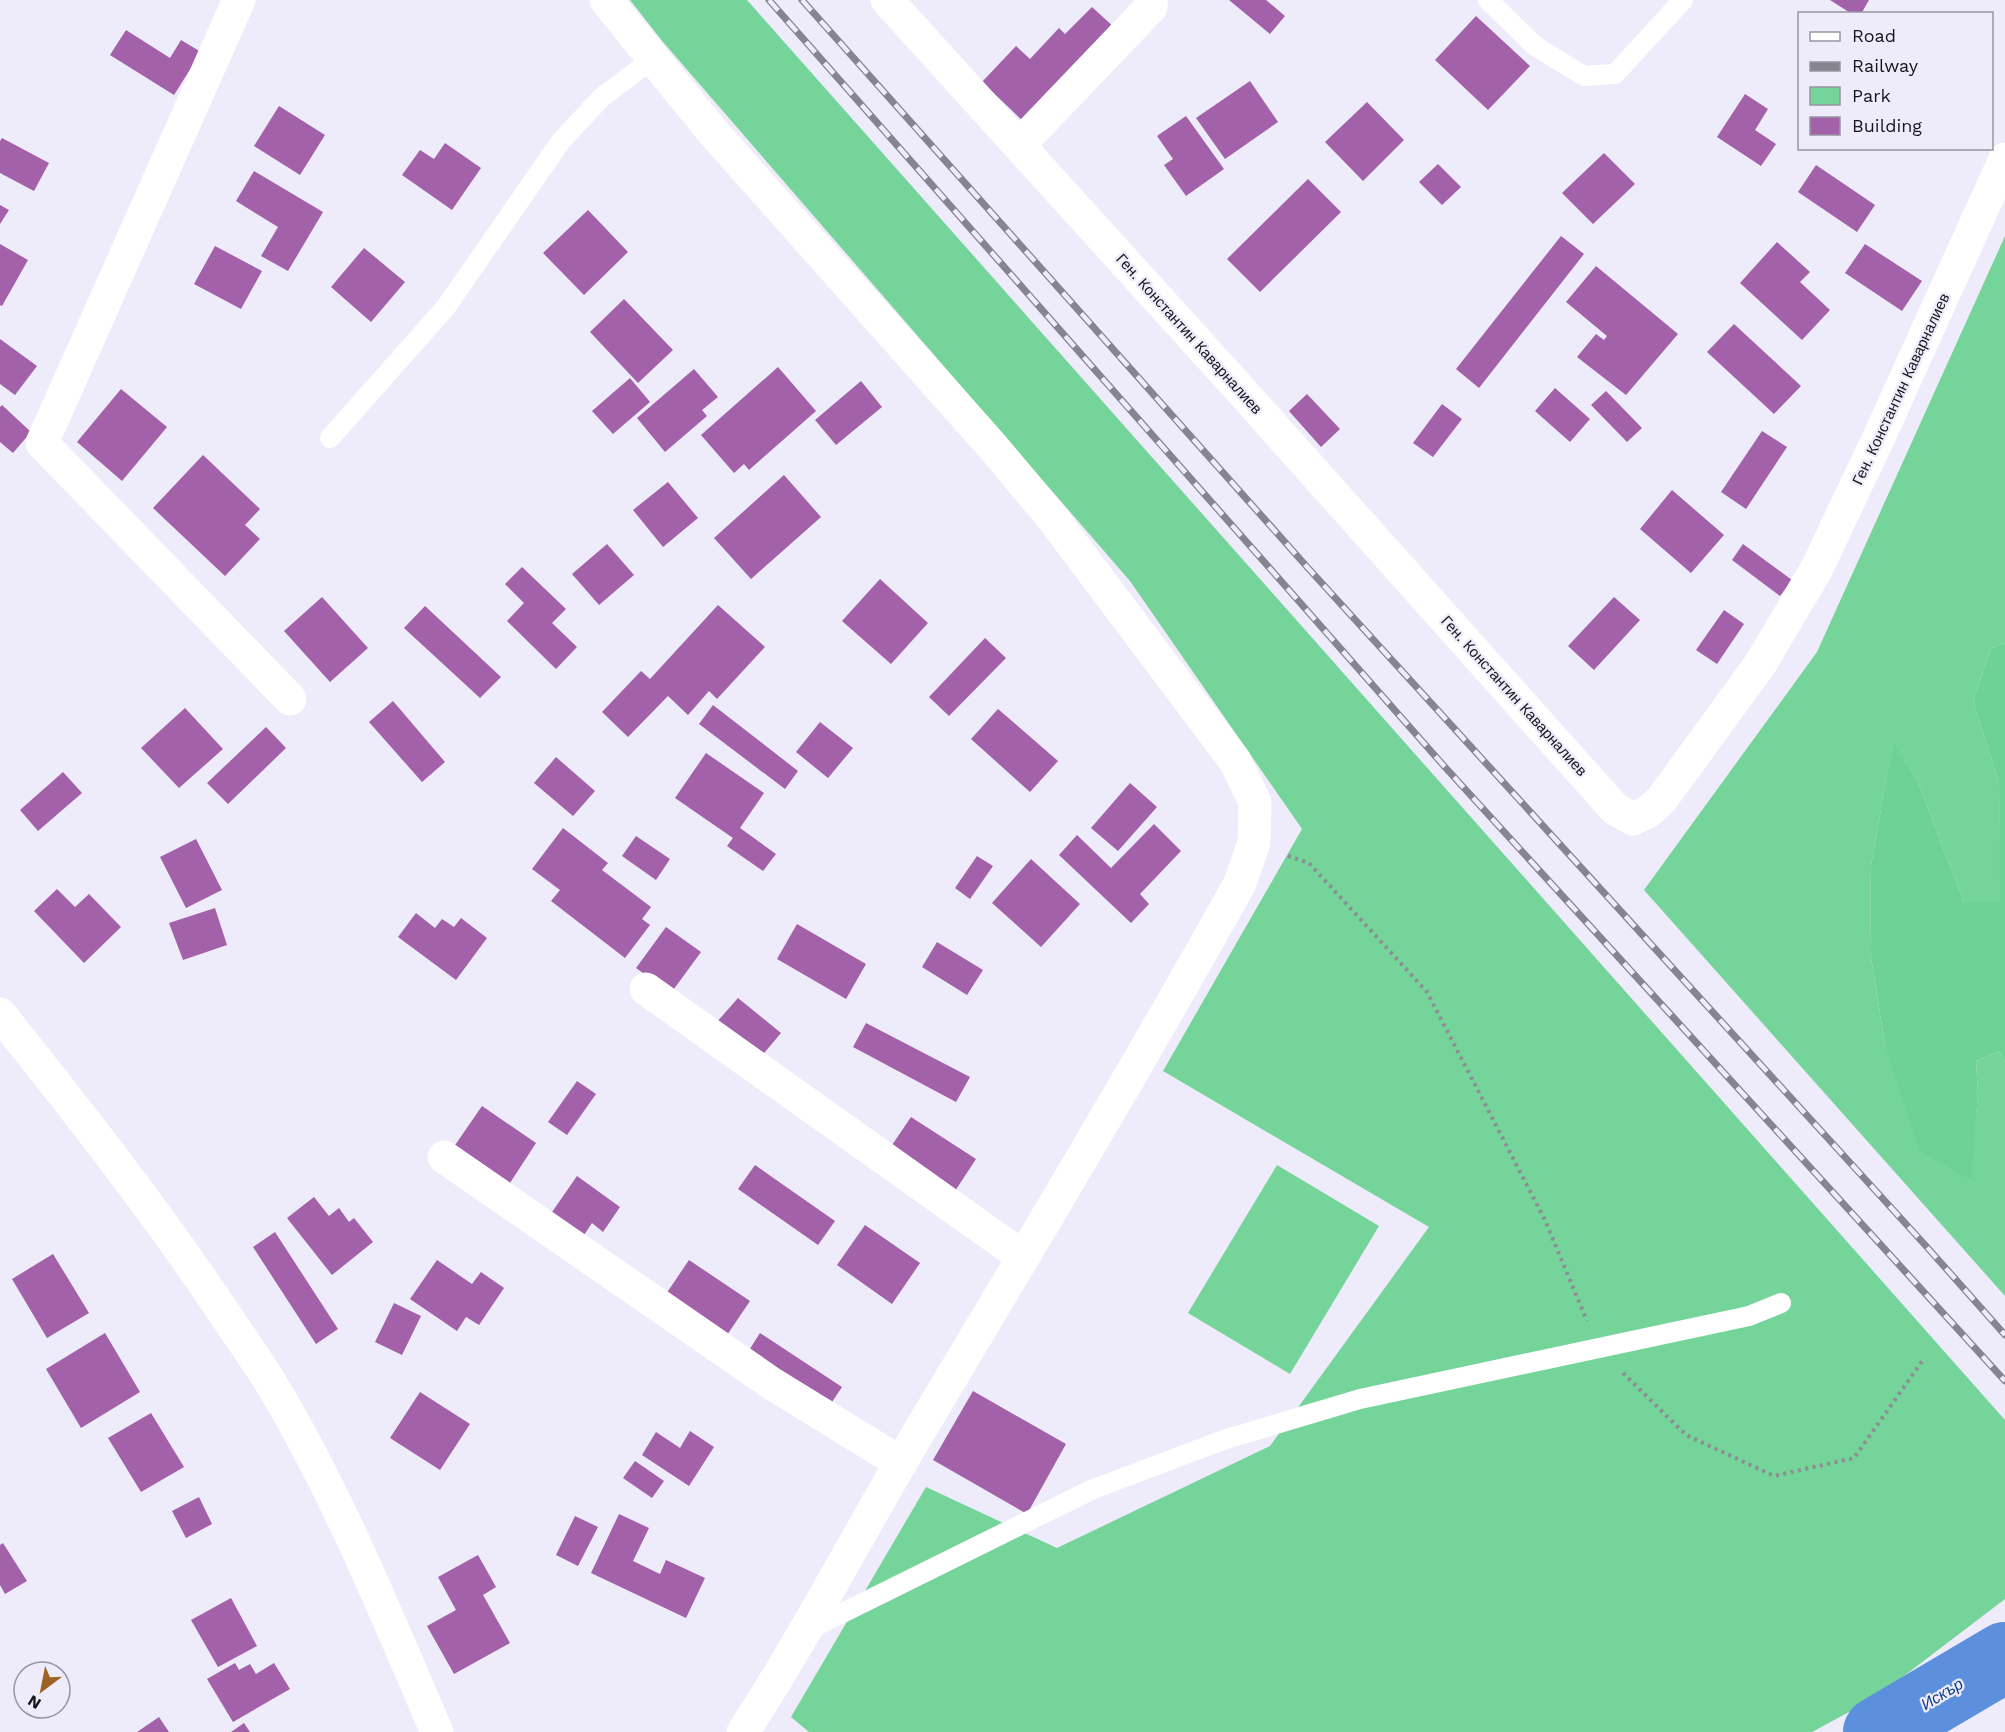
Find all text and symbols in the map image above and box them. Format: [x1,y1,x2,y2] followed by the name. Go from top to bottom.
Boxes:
[1798,12,1993,150] legend
[1852,25,1896,46] text: Road
[1852,55,1919,76] text: Railway
[1852,85,1891,106] text: Park
[1852,115,1922,136] text: Building
[1112,250,1266,418] street label: Ген. Константин Каварналиев
[1849,290,1953,488] street label: Ген. Константин Каварналиев
[1437,612,1591,780] street label: Ген. Константин Каварналиев
[12,1660,72,1720] north arrow
[1917,1674,1967,1714] water label: Искър
[24,1691,44,1713] text: N

